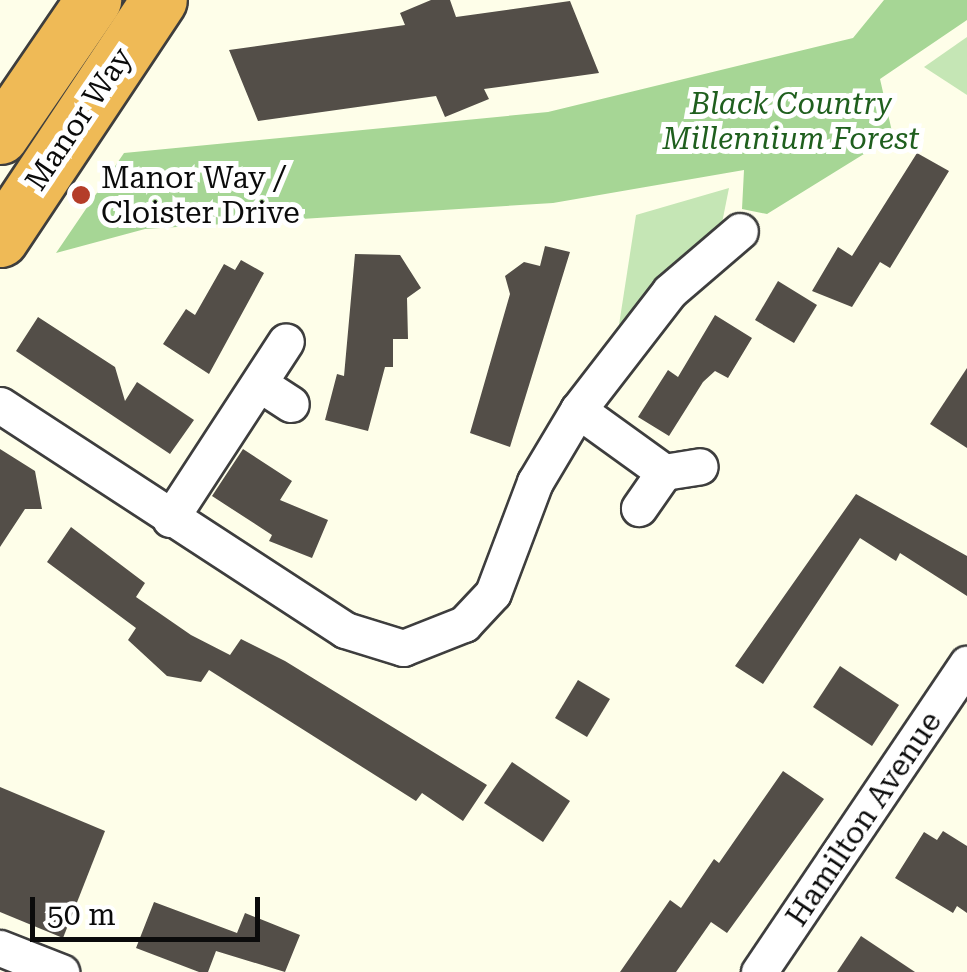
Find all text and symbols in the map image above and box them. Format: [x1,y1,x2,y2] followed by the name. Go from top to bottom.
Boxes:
[18,41,140,197] street label: Manor Way
[663,86,919,156] park label: Black Country Millennium Forest
[101,160,300,230] place label: Manor Way / Cloister Drive
[70,184,92,206] marker: Manor Way / Cloister Drive
[779,705,949,933] street label: Hamilton Avenue
[35,877,265,939] scale bar
[47,897,116,932] text: 50 m

